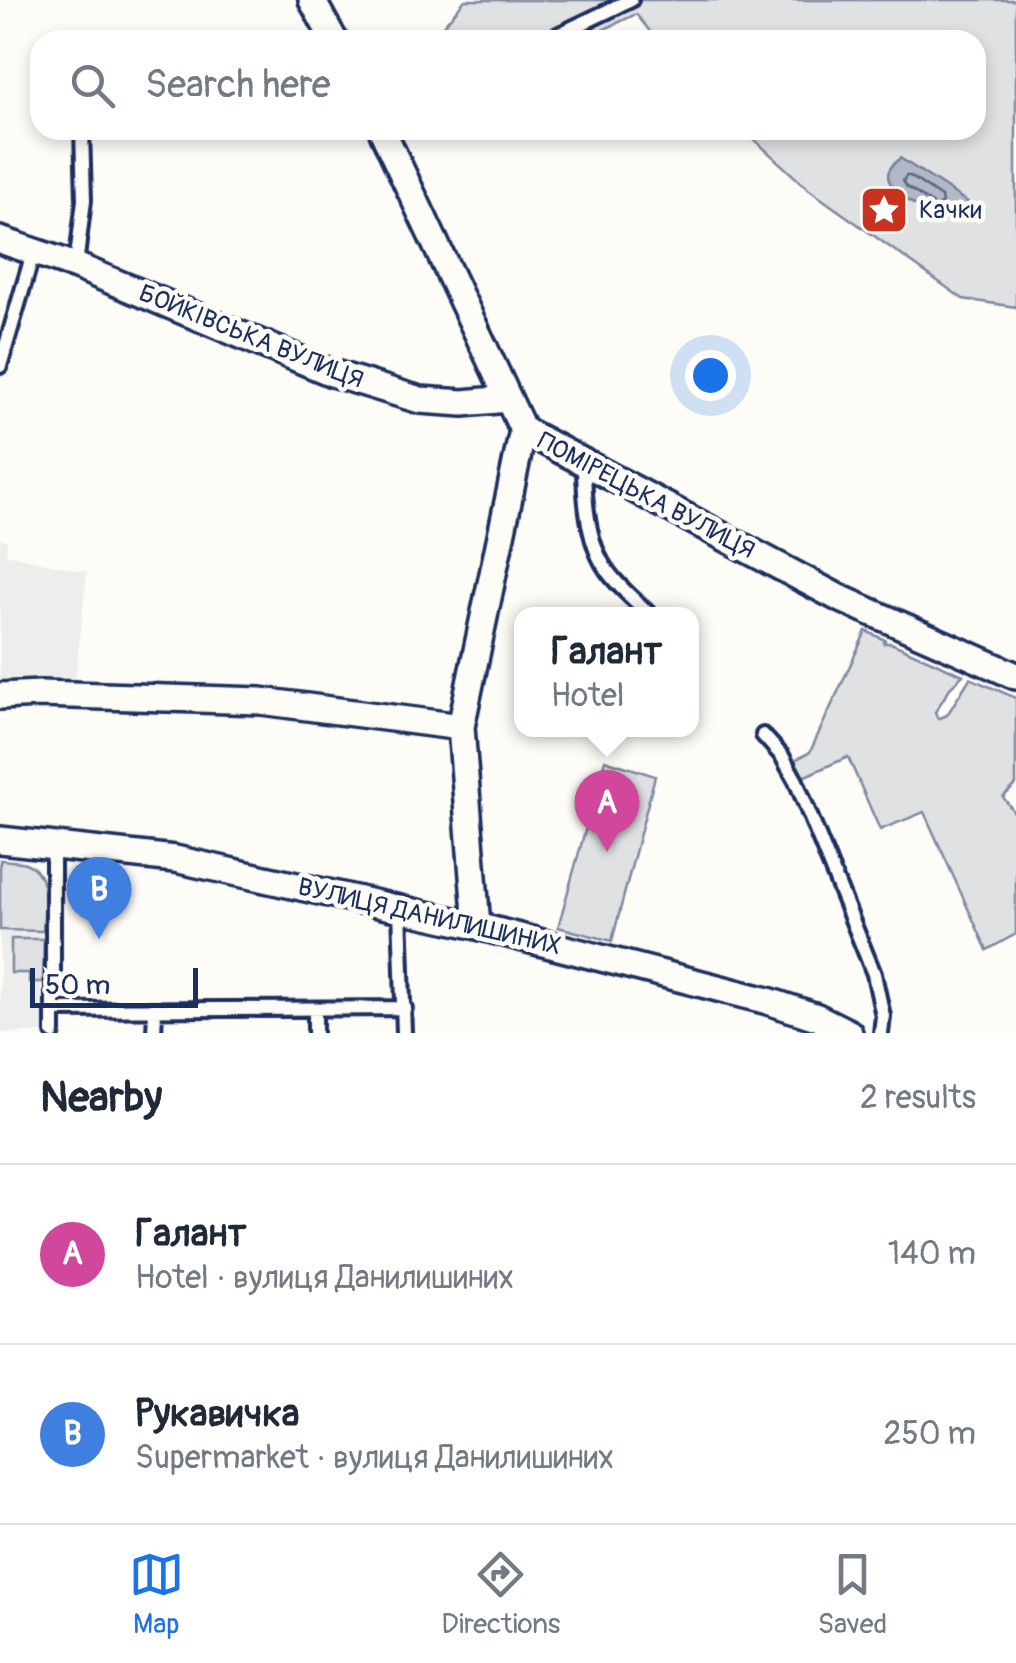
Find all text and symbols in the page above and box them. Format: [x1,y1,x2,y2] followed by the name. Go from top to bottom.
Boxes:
[30,30,986,140] search box
[65,58,120,113] icon: search
[145,61,331,109] text: Search here
[858,184,910,236] place icon: Качки
[919,195,982,226] place label: Качки
[134,278,368,396] street label: БОЙКІВСЬКА ВУЛИЦЯ
[685,350,736,401] your location
[532,426,760,566] street label: ПОМІРЕЦЬКА ВУЛИЦЯ
[514,607,699,737] popup
[551,628,662,676] text: Галант
[551,676,624,716] text: Hotel
[574,770,640,852] pin: A
[66,856,132,939] pin: B
[295,872,563,962] street label: ВУЛИЦЯ ДАНИЛИШИНИХ
[30,963,198,1008] scale bar
[45,968,110,1003] text: 50 m
[40,1072,162,1124] text: Nearby
[860,1078,976,1118] text: 2 results
[135,1210,247,1258] text: Галант
[62,1234,83,1274] text: A
[888,1234,976,1274] text: 140 m
[135,1258,514,1298] text: Hotel · вулиця Данилишиних
[135,1390,299,1438] text: Рукавичка
[63,1414,82,1454] text: B
[884,1414,976,1454] text: 250 m
[135,1438,614,1478] text: Supermarket · вулиця Данилишиних
[129,1547,184,1642] tab: Map
[441,1547,560,1642] tab: Directions
[818,1547,887,1642] tab: Saved

